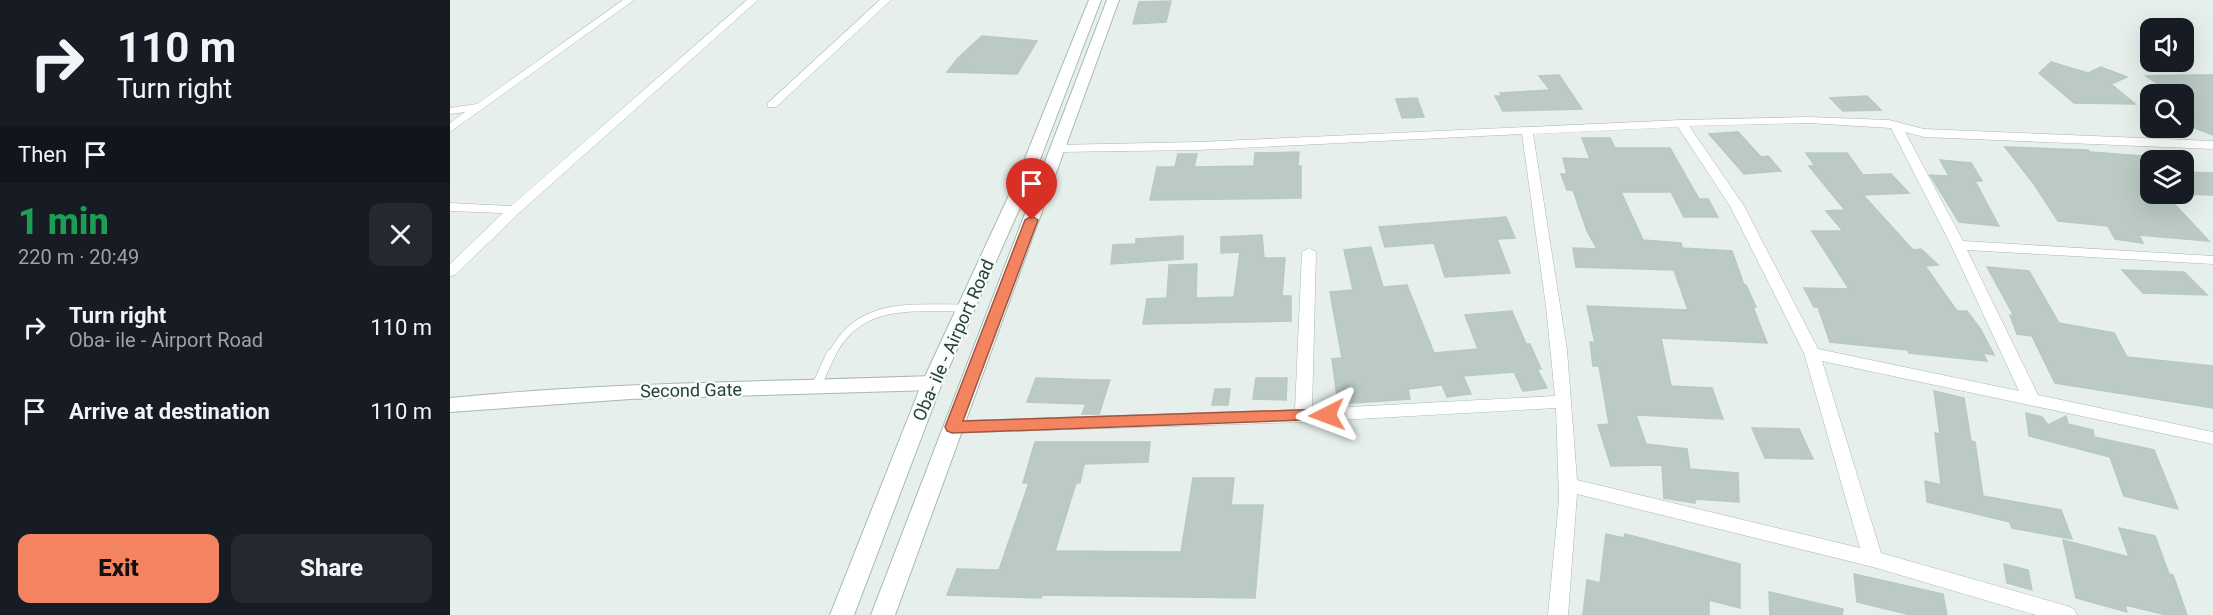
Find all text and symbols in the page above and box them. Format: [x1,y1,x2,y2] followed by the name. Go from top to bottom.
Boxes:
[2140,18,2194,204] map controls
[2140,18,2194,72] button: sound
[117,23,236,72] text: 110 m
[18,24,96,102] icon: right
[117,73,232,105] text: Turn right
[2140,84,2194,138] button: search
[79,138,112,171] icon: arrive
[18,142,67,167] text: Then
[2140,150,2194,204] button: layers
[1006,158,1057,220] pin
[1015,167,1048,200] icon: arrive
[18,201,109,243] text: 1 min
[369,203,432,266] button: close
[18,245,139,269] text: 220 m · 20:49
[908,256,998,424] street label: Oba- ile - Airport Road
[69,303,166,328] text: Turn right
[18,311,51,344] icon: right
[370,315,432,340] text: 110 m
[69,328,263,352] text: Oba- ile - Airport Road
[640,379,742,401] street label: Second Gate
[1295,383,1359,447] position arrow
[18,395,51,428] icon: arrive
[69,399,270,424] text: Arrive at destination
[370,399,432,424] text: 110 m
[18,534,219,603] button: Exit
[231,534,432,603] button: Share

